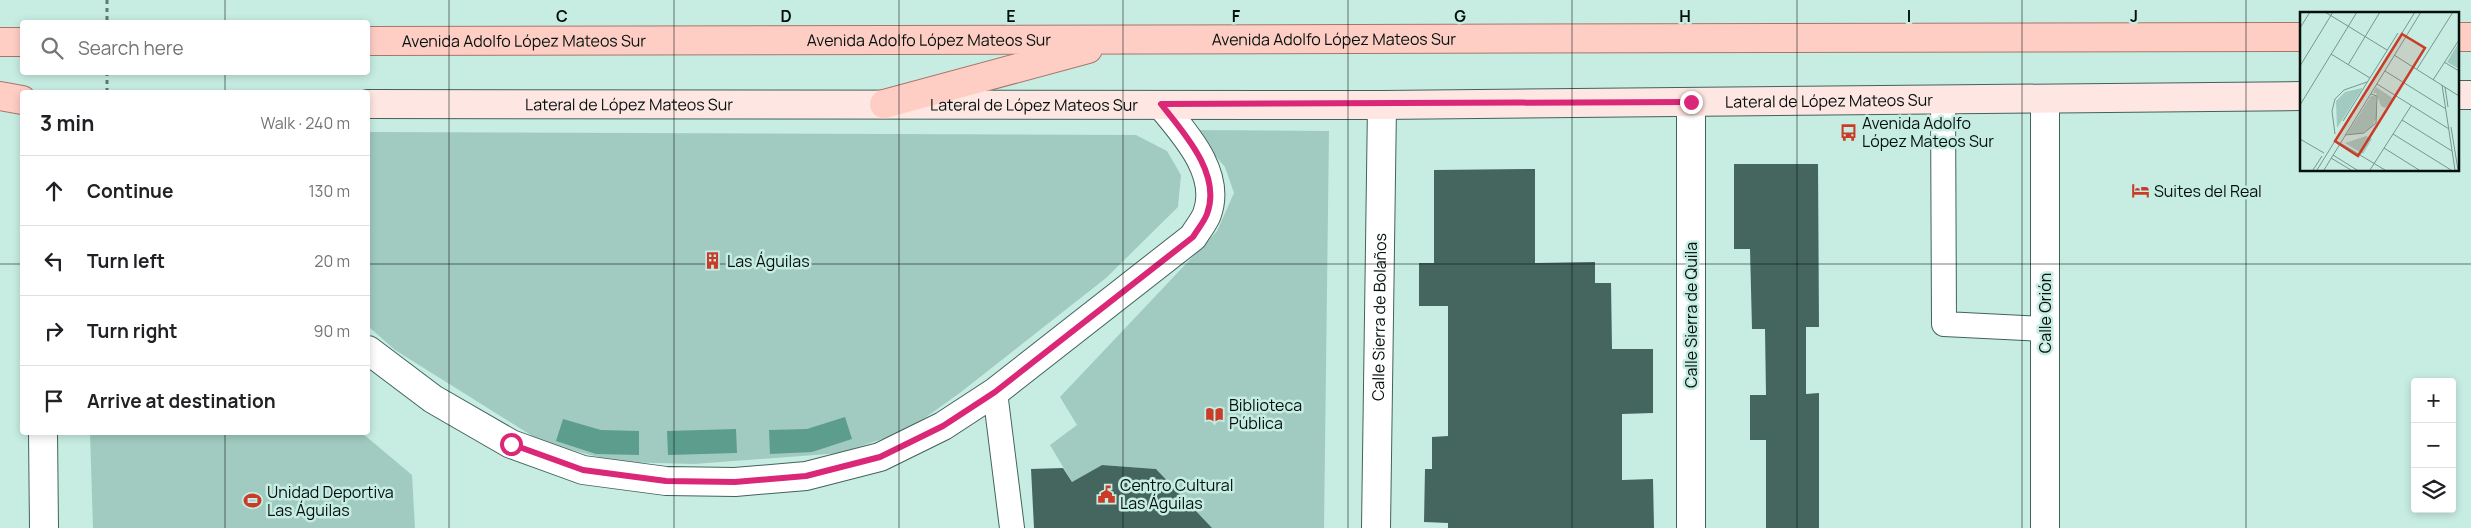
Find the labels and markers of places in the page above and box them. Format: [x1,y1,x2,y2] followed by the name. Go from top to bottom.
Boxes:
[1862,112,1994,152] place label: Avenida Adolfo López Mateos Sur
[1838,122,1858,142] bus stop icon: Avenida Adolfo López Mateos Sur
[2154,180,2262,202] place label: Suites del Real
[2130,181,2150,201] hotel icon: Suites del Real
[727,250,810,272] place label: Las Águilas
[703,251,723,271] building icon: Las Águilas
[1229,394,1302,434] place label: Biblioteca Pública
[1205,404,1225,424] library icon: Biblioteca Pública
[1120,474,1233,514] place label: Centro Cultural Las Águilas
[267,481,394,521] place label: Unidad Deportiva Las Águilas
[1096,484,1116,504] public building icon: Centro Cultural Las Águilas
[243,491,263,511] sports icon: Unidad Deportiva Las Águilas

